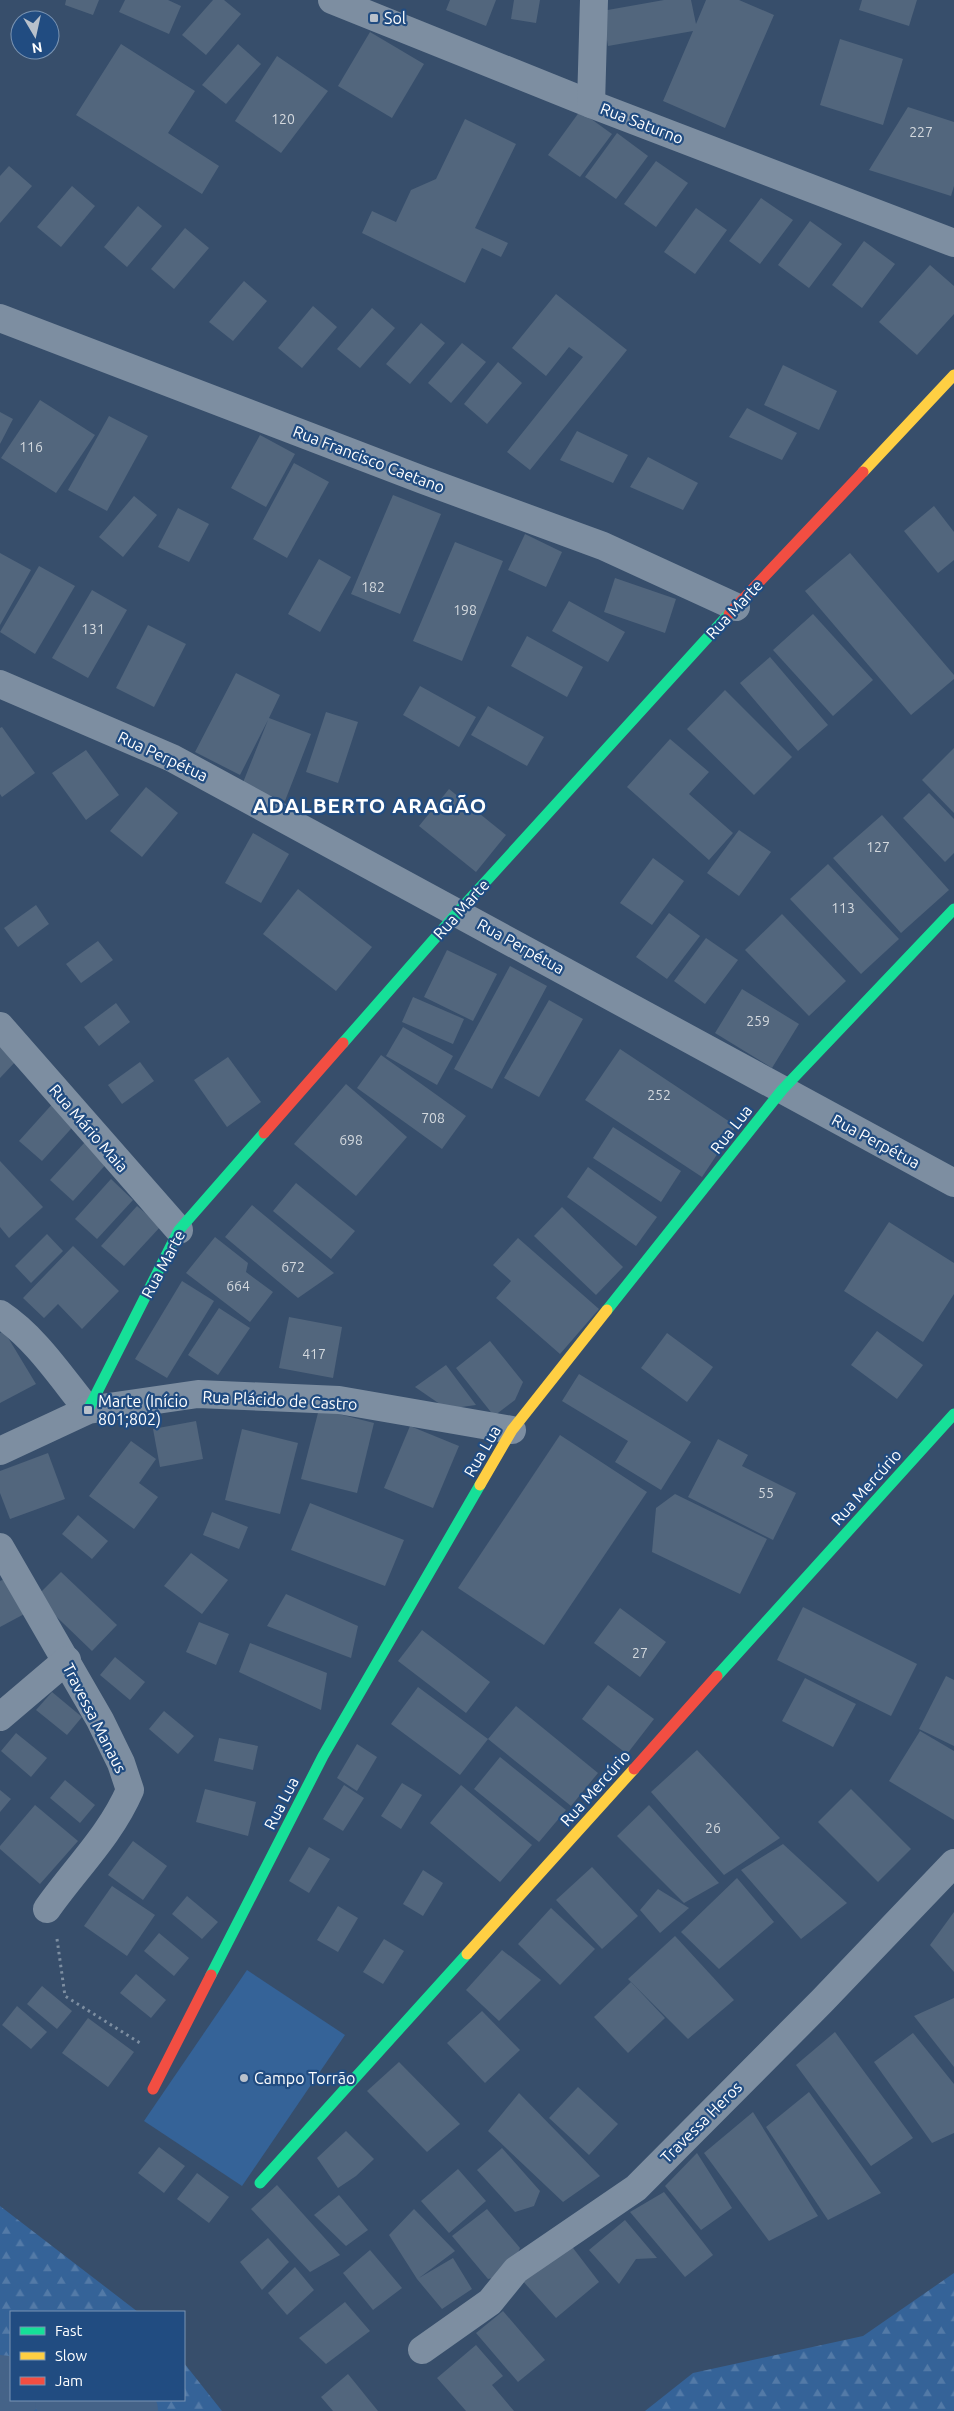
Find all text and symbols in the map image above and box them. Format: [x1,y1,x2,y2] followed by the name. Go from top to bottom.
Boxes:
[384,9,406,27] place label: Sol
[10,10,60,60] north arrow
[368,12,380,24] marker: Sol
[31,39,43,57] text: N
[598,99,686,147] street label: Rua Saturno
[271,111,295,127] house number: 120
[909,124,933,140] house number: 227
[291,422,447,496] street label: Rua Francisco Caetano
[19,439,43,455] house number: 116
[702,576,766,642] street label: Rua Marte
[361,579,385,595] house number: 182
[453,602,477,618] house number: 198
[81,621,105,637] house number: 131
[115,727,211,785] street label: Rua Perpétua
[253,793,487,817] district label: ADALBERTO ARAGÃO
[866,839,890,855] house number: 127
[429,875,493,943] street label: Rua Marte
[831,900,855,916] house number: 113
[474,915,568,977] street label: Rua Perpétua
[746,1013,770,1029] house number: 259
[46,1080,132,1176] street label: Rua Mário Maia
[647,1087,671,1103] house number: 252
[707,1101,755,1157] street label: Rua Lua
[421,1110,445,1126] house number: 708
[829,1110,923,1172] street label: Rua Perpétua
[339,1132,363,1148] house number: 698
[138,1227,188,1301] street label: Rua Marte
[281,1259,305,1275] house number: 672
[226,1278,250,1294] house number: 664
[302,1346,326,1362] house number: 417
[202,1387,358,1413] street label: Rua Plácido de Castro
[98,1392,188,1429] place label: Marte (Início 801;802)
[82,1404,94,1416] marker: Marte (Início 801;802)
[460,1422,504,1480] street label: Rua Lua
[827,1445,905,1529] street label: Rua Mercúrio
[758,1485,774,1501] house number: 55
[632,1645,648,1661] house number: 27
[60,1660,130,1776] street label: Travessa Manaus
[556,1746,634,1830] street label: Rua Mercúrio
[260,1774,302,1832] street label: Rua Lua
[705,1820,721,1836] house number: 26
[254,2069,355,2087] place label: Campo Torrão
[238,2072,250,2084] marker: Campo Torrão
[657,2078,745,2166] street label: Travessa Heros
[10,2311,185,2401] legend
[55,2322,83,2339] text: Fast
[55,2347,88,2364] text: Slow
[55,2372,83,2389] text: Jam

